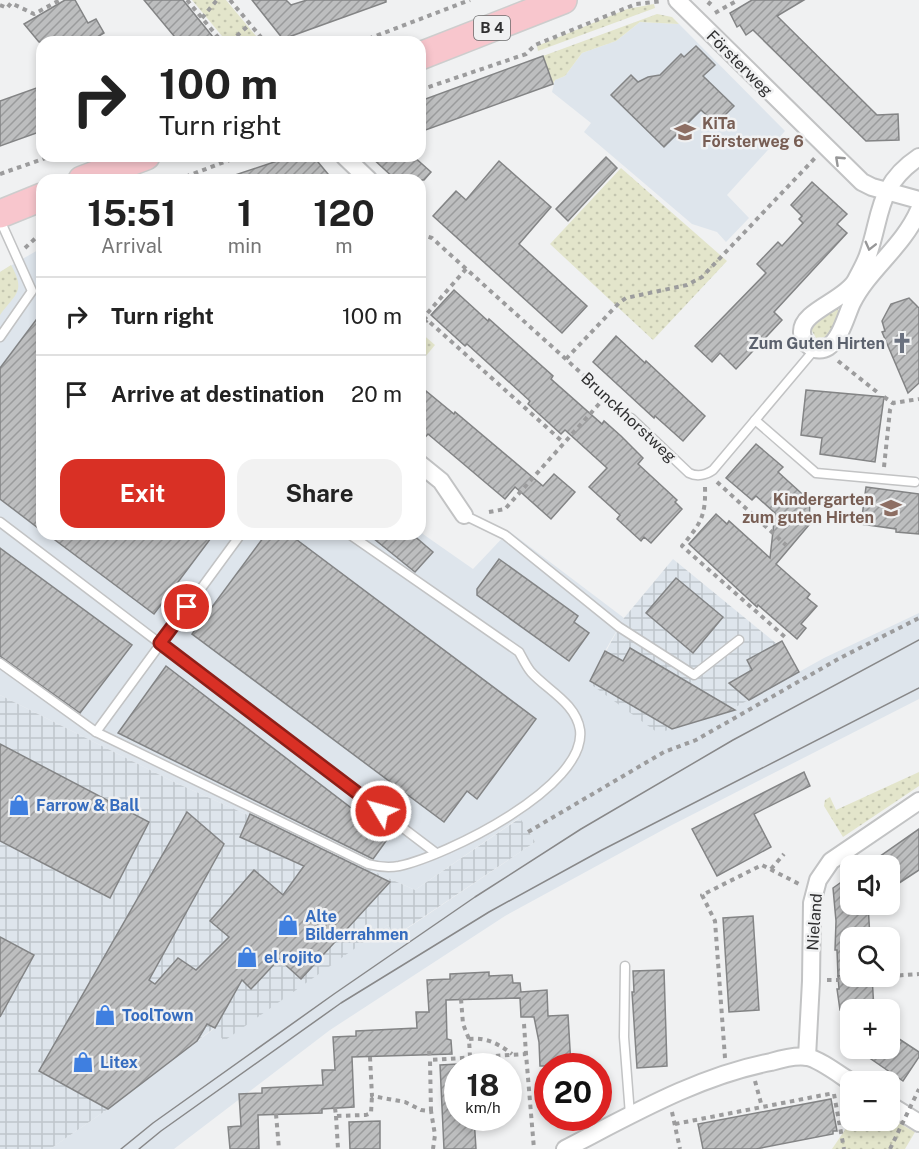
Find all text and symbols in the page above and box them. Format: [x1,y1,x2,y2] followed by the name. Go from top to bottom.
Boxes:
[474,16,510,40] road number: B 4
[703,26,777,100] street label: Försterweg
[159,59,278,108] text: 100 m
[60,60,138,138] icon: right
[159,109,282,141] text: Turn right
[702,114,804,151] place label: KiTa Försterweg 6
[673,120,697,144] school or university icon: KiTa Försterweg 6
[835,156,846,167] one-way arrow
[87,192,176,234] text: 15:51
[237,192,253,234] text: 1
[313,192,375,234] text: 120
[101,234,163,258] text: Arrival
[228,234,262,258] text: min
[335,234,353,258] text: m
[864,241,877,251] one-way arrow
[60,300,93,333] icon: right
[111,303,214,329] text: Turn right
[342,303,402,329] text: 100 m
[890,331,914,355] church icon: Zum Guten Hirten
[748,334,885,353] place label: Zum Guten Hirten
[577,368,680,466] street label: Brunckhorstweg
[60,378,93,411] icon: arrive
[111,381,324,407] text: Arrive at destination
[351,381,402,407] text: 20 m
[60,459,225,528] button: Exit
[237,459,402,528] button: Share
[742,490,874,527] place label: Kindergarten zum guten Hirten
[879,496,903,520] school or university icon: Kindergarten zum guten Hirten
[161,581,212,632] pin
[170,590,203,623] icon: arrive
[349,779,413,843] position arrow
[7,793,31,817] shop icon: Farrow & Ball
[36,796,139,815] place label: Farrow & Ball
[840,855,900,1131] map controls
[840,855,900,915] button: sound
[803,893,826,951] street label: Nieland
[305,907,409,944] place label: Alte Bilderrahmen
[276,913,300,937] shop icon: Alte Bilderrahmen
[840,927,900,987] button: search
[235,945,259,969] shop icon: el rojito
[264,948,322,967] place label: el rojito
[840,999,900,1059] button: +
[93,1003,117,1027] shop icon: ToolTown
[122,1006,193,1025] place label: ToolTown
[71,1050,95,1074] shop icon: Litex
[100,1053,138,1072] place label: Litex
[534,1053,612,1131] speed limit sign: 20
[467,1067,499,1103] text: 18
[840,1071,900,1131] button: −
[465,1099,501,1116] text: km/h

